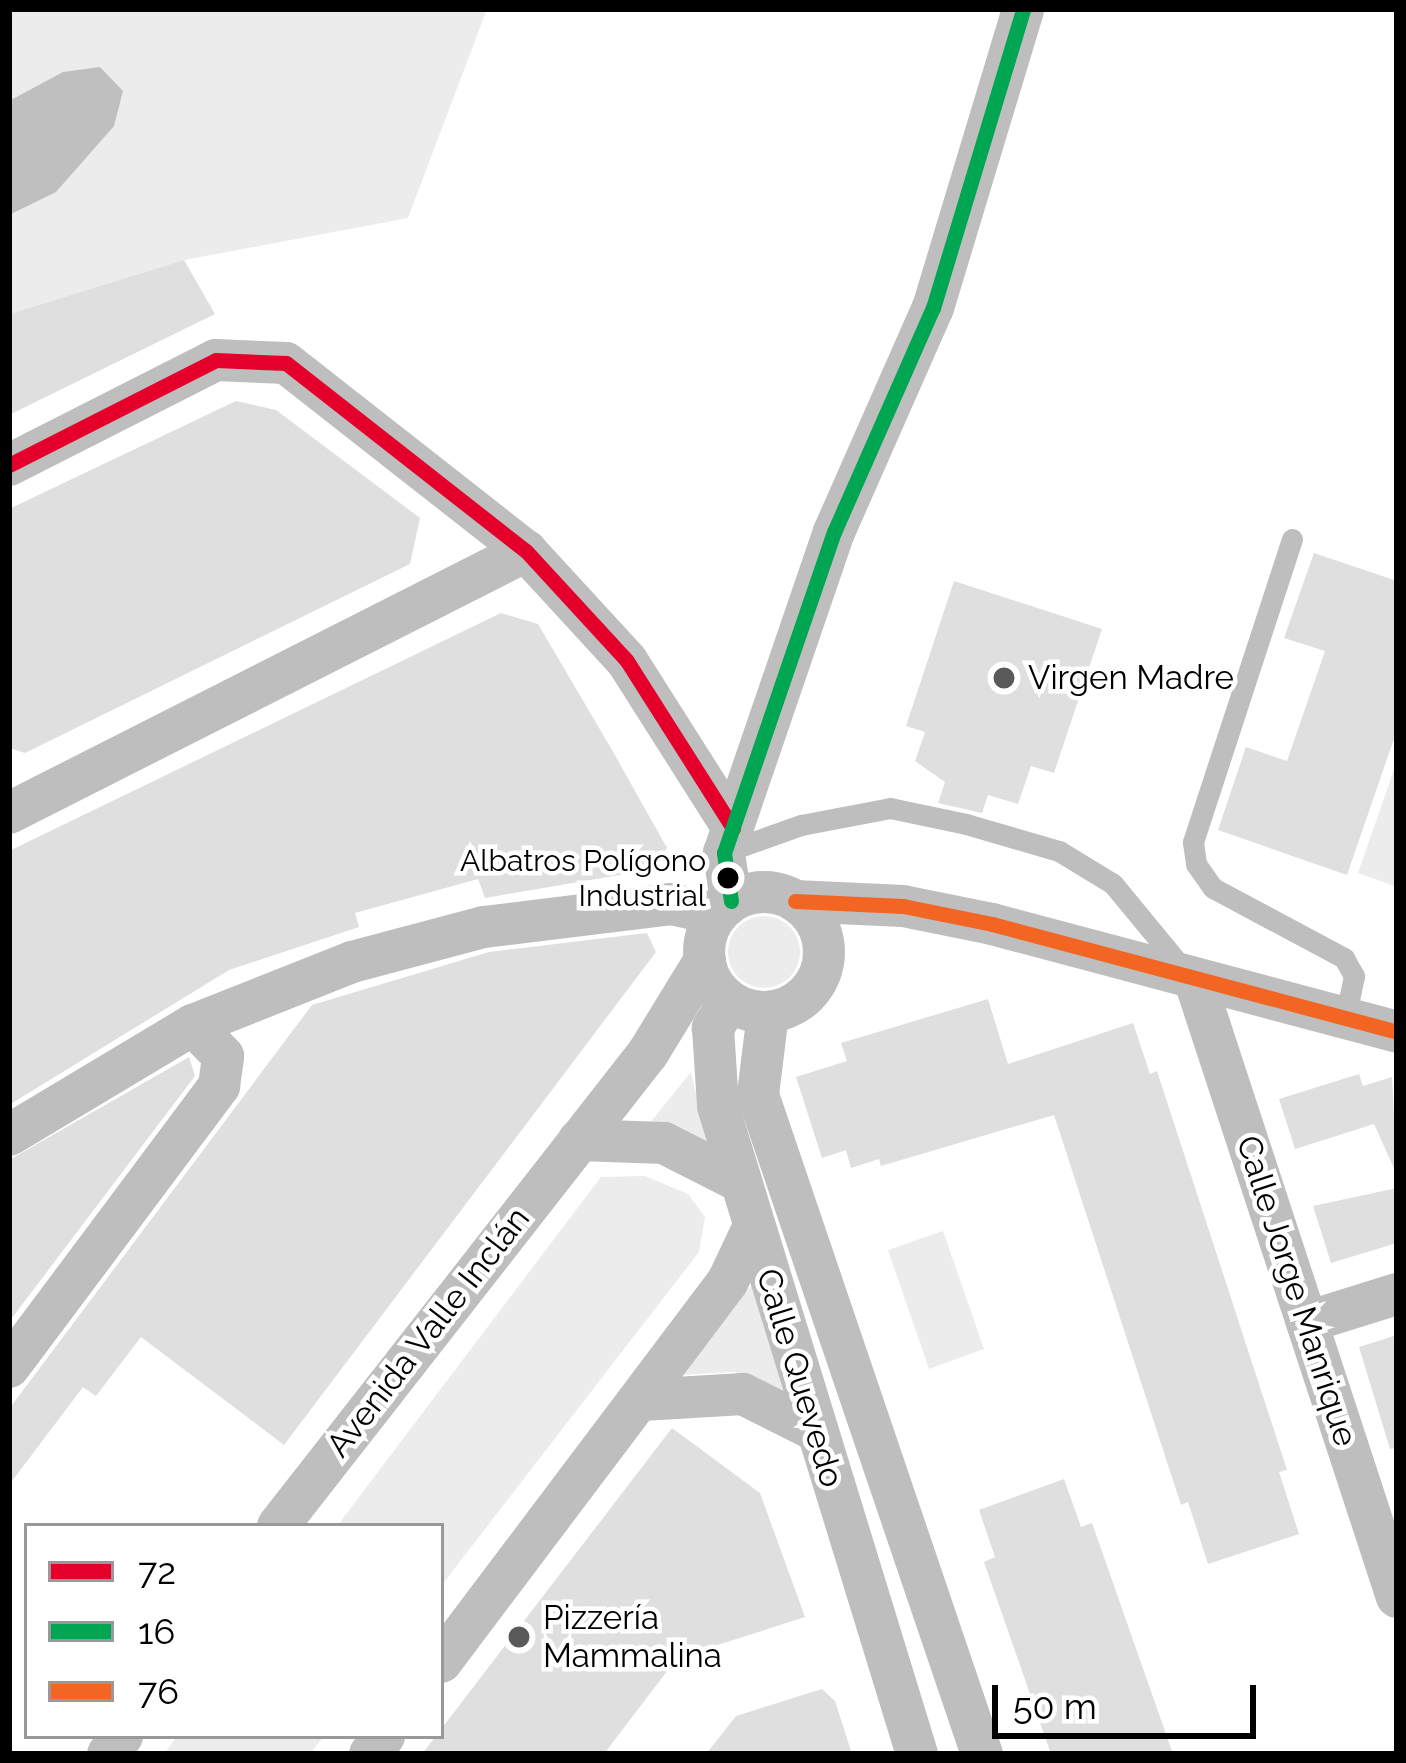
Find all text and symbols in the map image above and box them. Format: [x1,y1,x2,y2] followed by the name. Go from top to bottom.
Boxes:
[1028,658,1234,698] place label: Virgen Madre
[991,665,1017,691] marker: Virgen Madre
[460,843,706,914] place label: Albatros Polígono Industrial
[717,867,739,889] marker: Albatros Polígono Industrial
[1228,1130,1366,1452] street label: Calle Jorge Manrique
[318,1199,538,1465] street label: Avenida Valle Inclán
[748,1264,852,1492] street label: Calle Quevedo
[24,1523,444,1739] legend
[138,1550,176,1592] text: 72
[543,1598,722,1676] place label: Pizzería Mammalina
[138,1610,175,1652] text: 16
[506,1624,532,1650] marker: Pizzería Mammalina
[998,1661,1262,1735] scale bar
[138,1670,179,1712] text: 76
[1013,1685,1097,1727] text: 50 m

